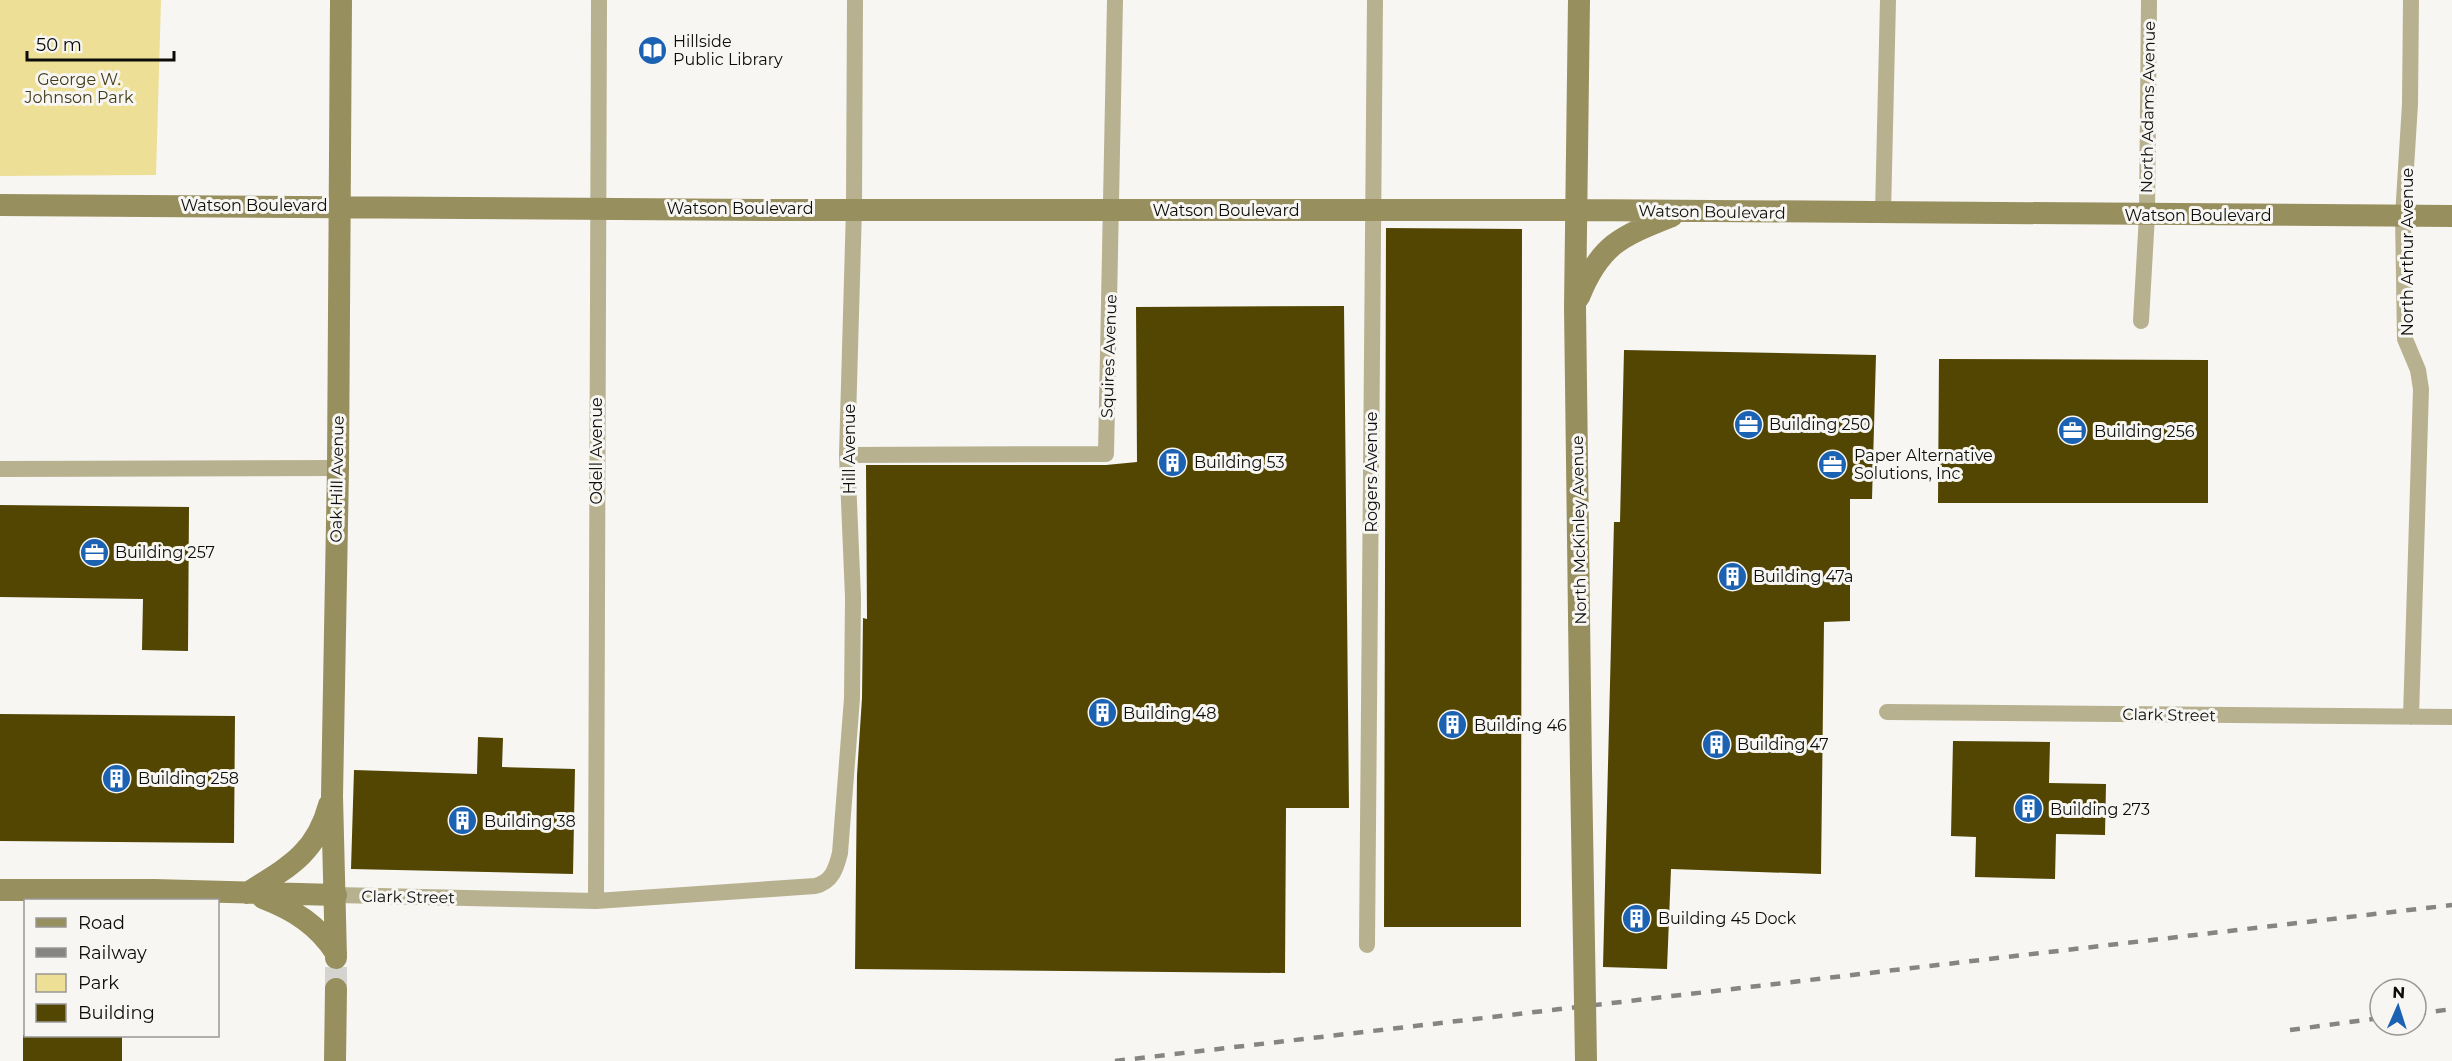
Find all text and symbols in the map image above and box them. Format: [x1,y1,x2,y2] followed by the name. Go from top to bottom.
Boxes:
[2137,21,2159,193] street label: North Adams Avenue
[27,24,174,62] scale bar
[673,32,783,69] place label: Hillside Public Library
[36,34,82,56] text: 50 m
[636,34,668,66] library icon: Hillside Public Library
[23,70,134,107] park label: George W. Johnson Park
[2398,168,2417,336] street label: North Arthur Avenue
[180,196,328,215] street label: Watson Boulevard
[666,199,814,218] street label: Watson Boulevard
[1152,201,1300,220] street label: Watson Boulevard
[1638,201,1786,223] street label: Watson Boulevard
[2124,206,2272,225] street label: Watson Boulevard
[1097,294,1121,418] street label: Squires Avenue
[587,397,606,505] street label: Odell Avenue
[840,404,859,494] street label: Hill Avenue
[1732,408,1764,440] office icon: Building 250
[1362,412,1381,533] street label: Rogers Avenue
[326,415,348,543] street label: Oak Hill Avenue
[1769,415,1870,434] place label: Building 250
[2057,415,2089,447] office icon: Building 256
[2094,422,2195,441] place label: Building 256
[1568,435,1590,625] street label: North McKinley Avenue
[1157,446,1189,478] building icon: Building 53
[1854,446,1993,483] place label: Paper Alternative Solutions, Inc
[1817,448,1849,480] office icon: Paper Alternative Solutions, Inc
[1194,453,1285,472] place label: Building 53
[78,536,110,568] office icon: Building 257
[115,543,215,562] place label: Building 257
[1716,560,1748,592] building icon: Building 47a
[1753,567,1854,586] place label: Building 47a
[1086,697,1118,729] building icon: Building 48
[1123,704,1217,723] place label: Building 48
[2122,705,2216,725] street label: Clark Street
[1437,709,1469,741] building icon: Building 46
[1474,716,1567,735] place label: Building 46
[1700,728,1732,760] building icon: Building 47
[1737,735,1829,754] place label: Building 47
[101,762,133,794] building icon: Building 258
[138,769,239,788] place label: Building 258
[2013,793,2045,825] building icon: Building 273
[2050,800,2150,819] place label: Building 273
[447,805,479,837] building icon: Building 38
[484,812,576,831] place label: Building 38
[361,887,455,907] street label: Clark Street
[24,899,219,1037] legend
[1621,902,1653,934] building icon: Building 45 Dock
[1658,909,1796,928] place label: Building 45 Dock
[78,912,125,934] text: Road
[78,942,147,964] text: Railway
[78,972,119,994] text: Park
[2368,977,2428,1037] north arrow
[2392,983,2406,1002] text: N
[78,1002,155,1024] text: Building

